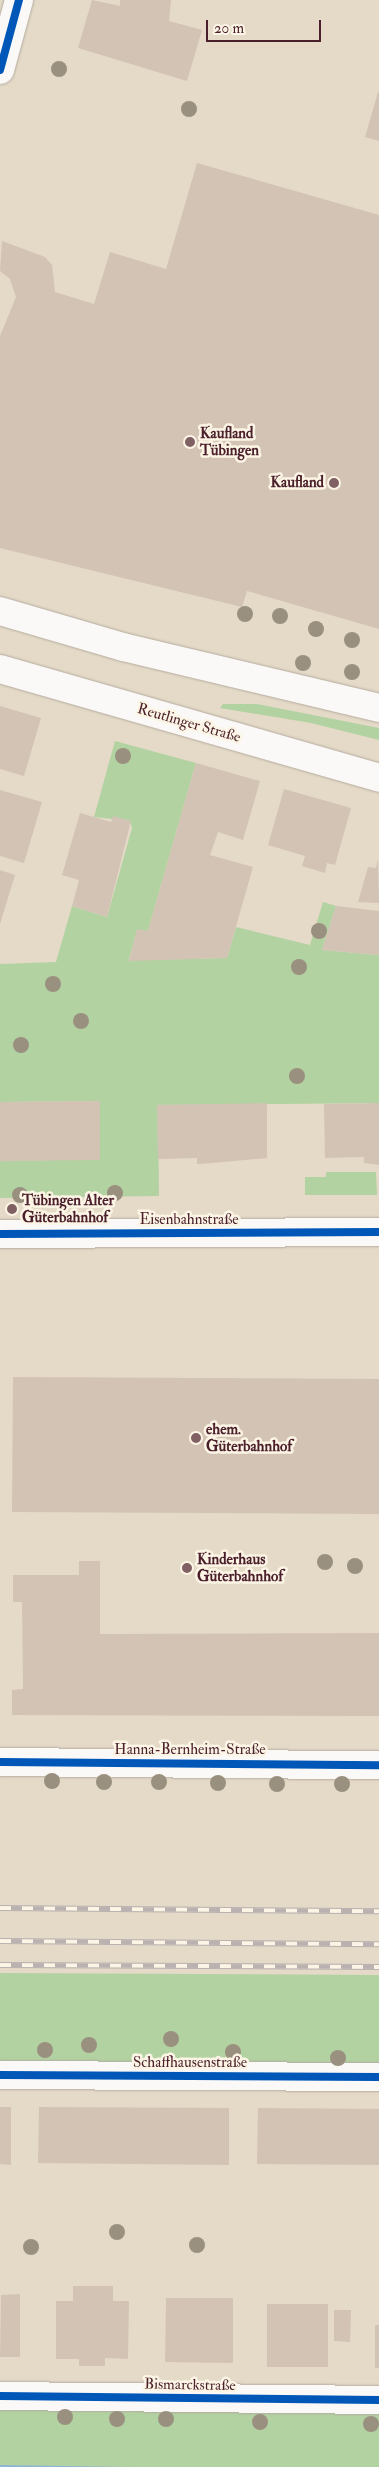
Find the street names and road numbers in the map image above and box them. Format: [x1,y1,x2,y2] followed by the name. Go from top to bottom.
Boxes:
[135,700,243,746] street label: Reutlinger Straße
[139,1211,239,1229] street label: Eisenbahnstraße
[114,1741,266,1759] street label: Hanna-Bernheim-Straße
[133,2054,247,2072] street label: Schaffhausenstraße
[144,2375,236,2395] street label: Bismarckstraße

